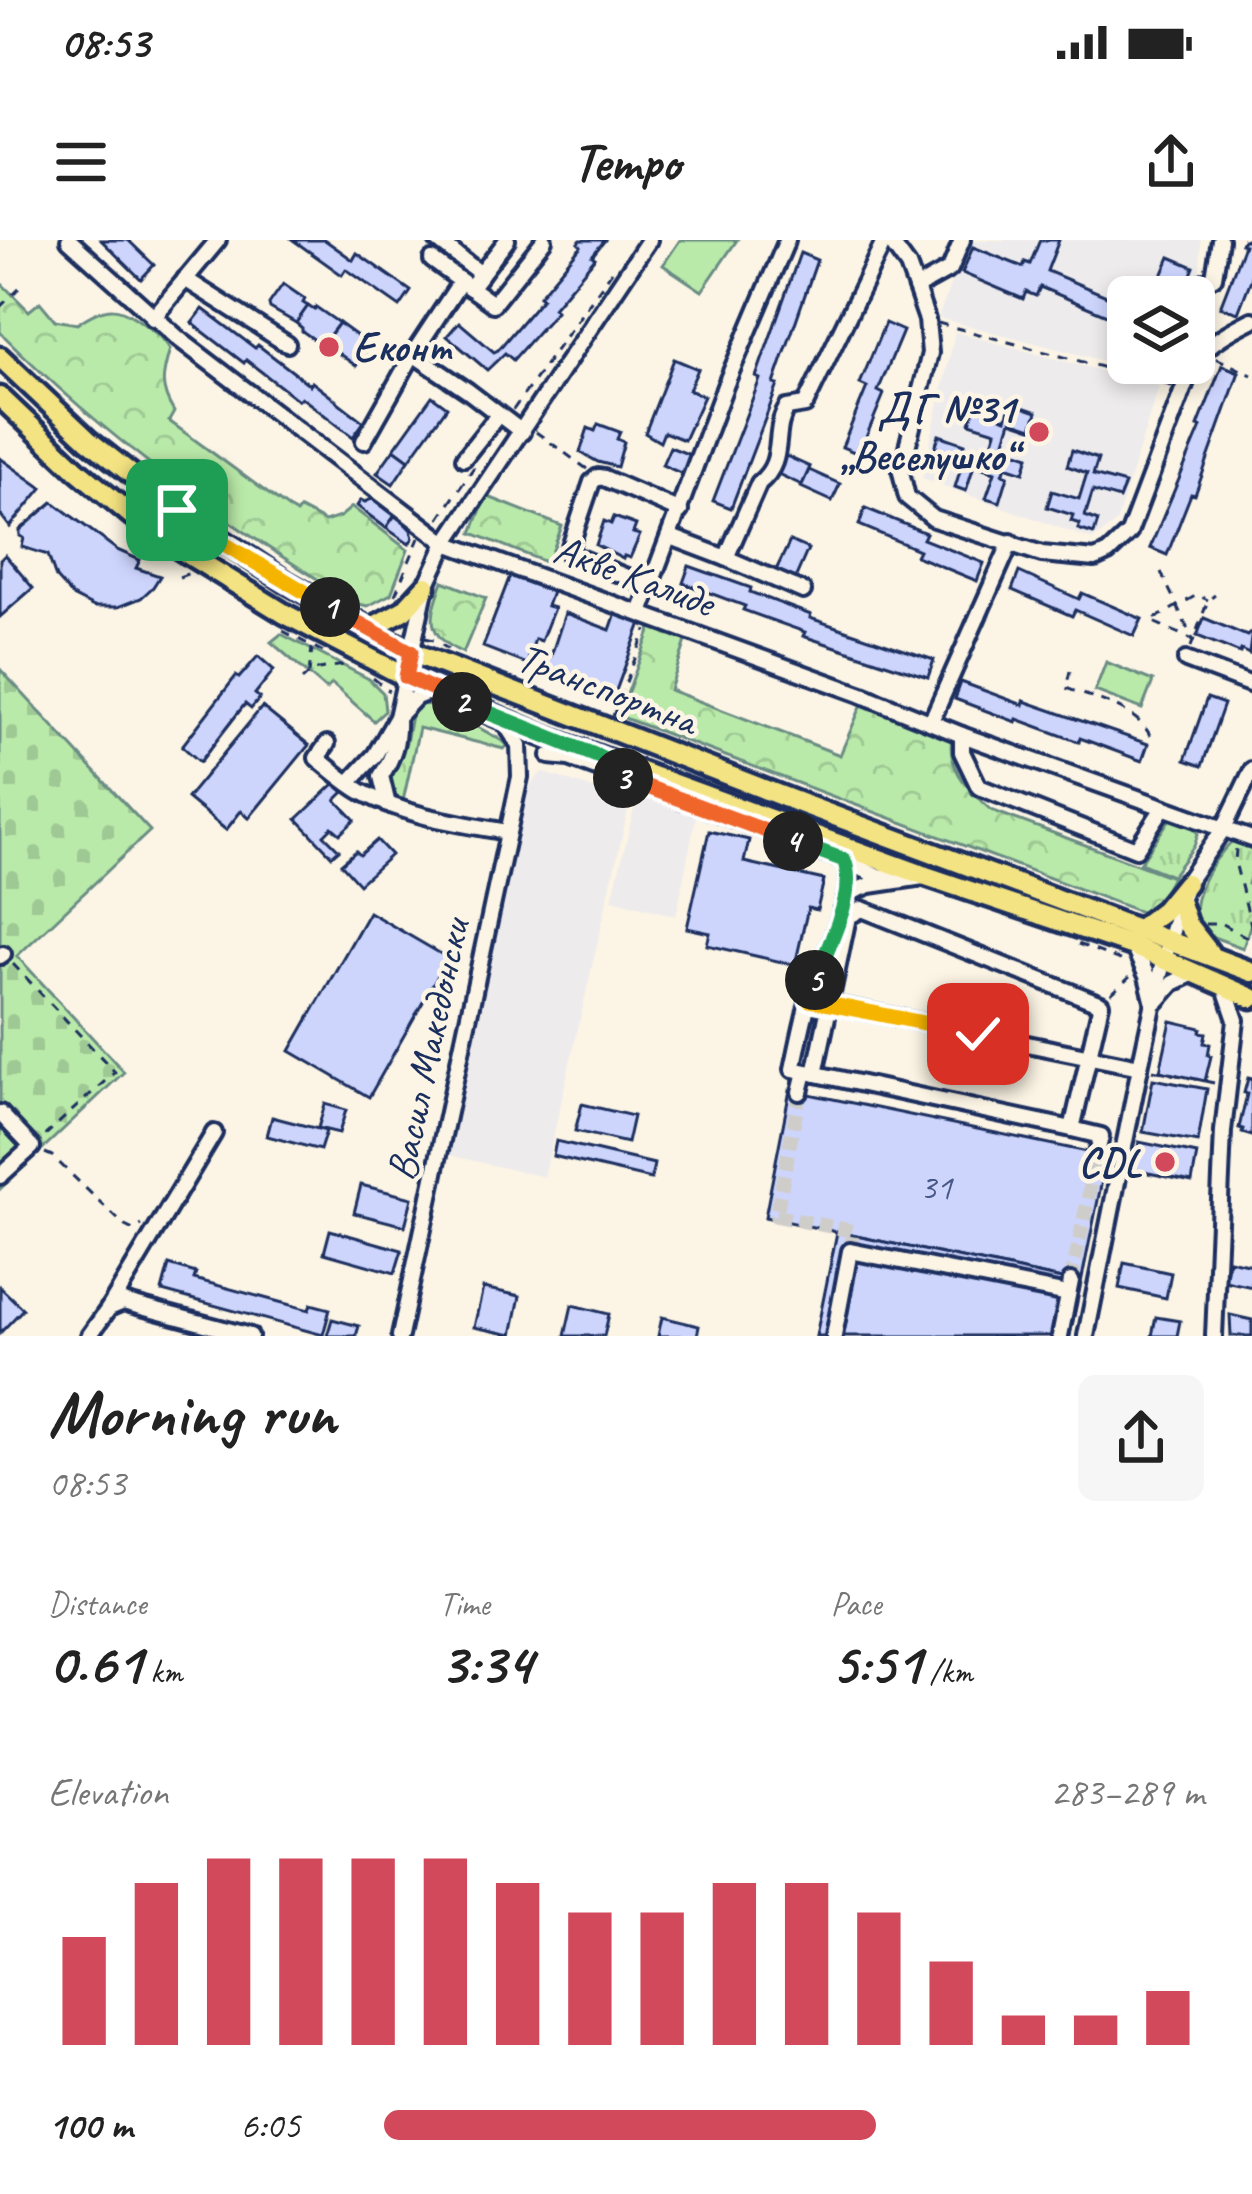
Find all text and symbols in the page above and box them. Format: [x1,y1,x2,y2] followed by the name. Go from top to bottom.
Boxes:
[60,14,149,71] text: 08:53
[572,128,680,196] text: Tempo
[48,129,114,195] icon: menu
[1138,129,1204,195] icon: share
[1107,276,1215,384] map controls
[1107,276,1215,384] button: layers
[353,321,453,374] place label: Еконт
[316,334,342,360] marker: Еконт
[841,382,1025,483] place label: ДГ №31 „Веселушко“
[1026,419,1052,445] marker: ДГ №31 „Веселушко“
[126,459,228,561] pin
[144,477,210,543] icon: arrive
[547,523,724,630] street label: Акве Калиде
[300,577,360,637] pin: 1
[323,586,337,628] text: 1
[510,631,708,749] street label: Транспортна
[432,672,492,732] pin: 2
[455,681,469,723] text: 2
[593,748,653,808] pin: 3
[616,757,630,799] text: 3
[763,811,823,871] pin: 4
[786,820,800,862] text: 4
[375,911,482,1185] street label: Васил Македонски
[785,950,845,1010] pin: 5
[808,959,822,1001] text: 5
[927,983,1029,1085] pin
[945,1001,1011,1067] icon: check
[1078,1136,1143,1189] place label: CDL
[1152,1149,1178,1175] marker: CDL
[920,1164,954,1210] house number: 31
[48,1372,336,1455] text: Morning run
[1078,1375,1204,1501] button: share
[48,1459,126,1508] text: 08:53
[48,1583,146,1625] text: Distance
[439,1583,490,1625] text: Time
[831,1583,882,1625] text: Pace
[48,1625,142,1701] text: 0.61
[439,1625,532,1701] text: 3:34
[831,1625,922,1701] text: 5:51
[142,1651,182,1693] text: km
[922,1651,973,1693] text: /km
[48,1768,168,1817] text: Elevation
[1050,1768,1204,1817] text: 283–289 m
[48,2101,132,2150] text: 100 m
[240,2101,300,2150] text: 6:05

